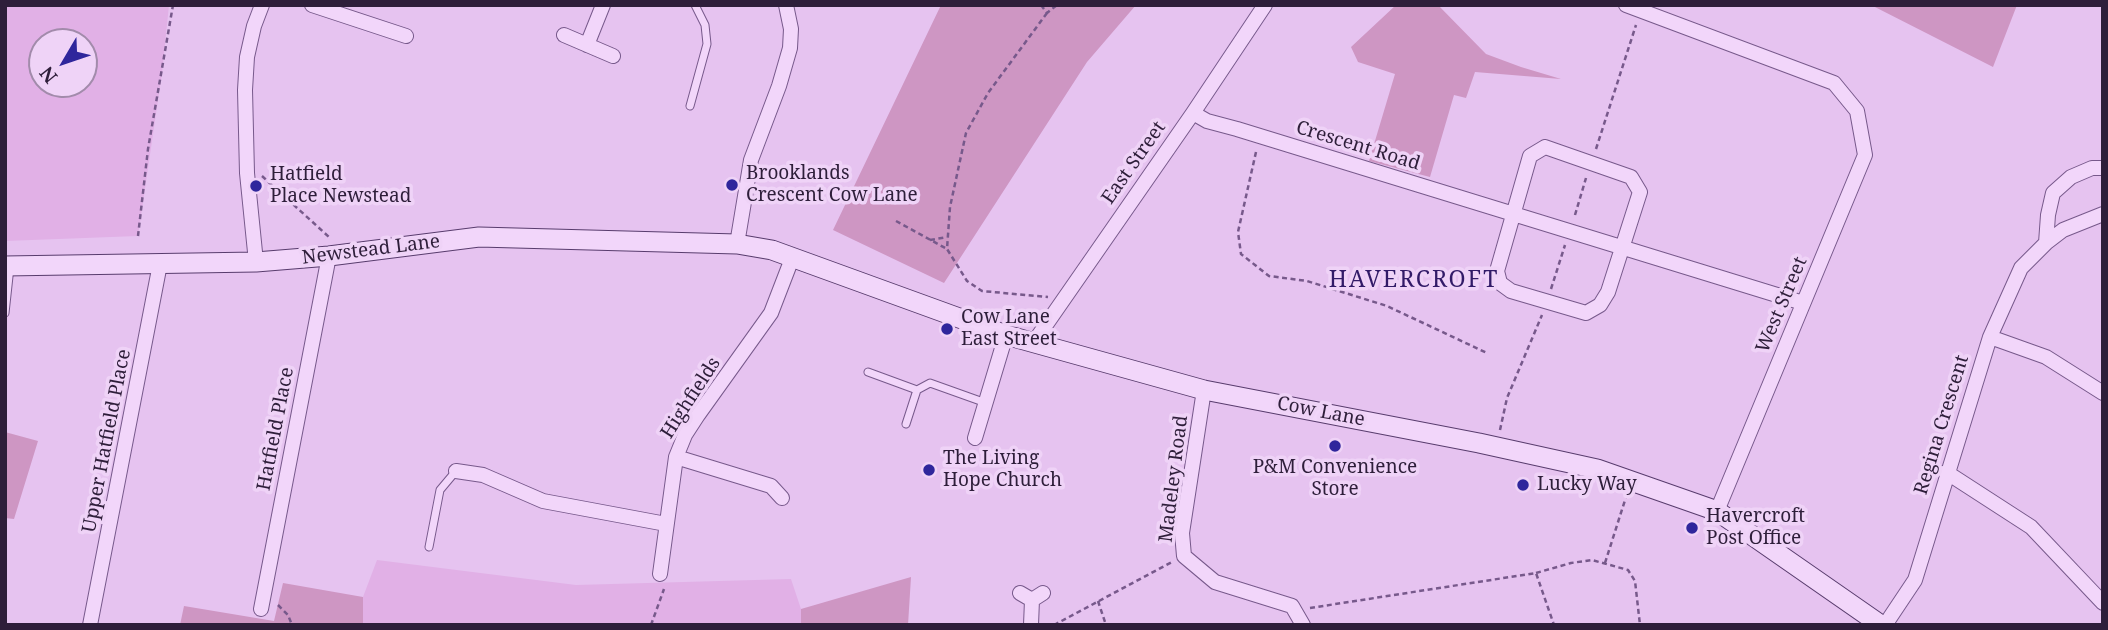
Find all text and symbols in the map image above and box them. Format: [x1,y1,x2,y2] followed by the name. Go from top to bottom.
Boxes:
[28,28,98,98] north arrow
[33,61,63,89] text: N
[1293,116,1423,176] street label: Crescent Road
[1097,117,1171,209] street label: East Street
[746,163,918,207] place label: Brooklands Crescent Cow Lane
[270,164,411,208] place label: Hatfield Place Newstead
[724,177,740,193] marker: Brooklands Crescent Cow Lane
[248,178,264,194] marker: Hatfield Place Newstead
[301,230,441,270] street label: Newstead Lane
[1752,254,1812,356] street label: West Street
[1330,266,1498,294] district label: HAVERCROFT
[961,307,1057,351] place label: Cow Lane East Street
[939,321,955,337] marker: Cow Lane East Street
[78,347,136,535] street label: Upper Hatfield Place
[656,353,726,443] street label: Highfields
[1910,353,1974,497] street label: Regina Crescent
[253,365,299,493] street label: Hatfield Place
[1275,392,1367,432] street label: Cow Lane
[1155,414,1193,544] street label: Madeley Road
[1327,438,1343,454] marker: P&M Convenience Store
[943,448,1062,492] place label: The Living Hope Church
[1253,457,1417,501] place label: P&M Convenience Store
[921,462,937,478] marker: The Living Hope Church
[1537,474,1637,496] place label: Lucky Way
[1515,477,1531,493] marker: Lucky Way
[1706,506,1805,550] place label: Havercroft Post Office
[1684,520,1700,536] marker: Havercroft Post Office

